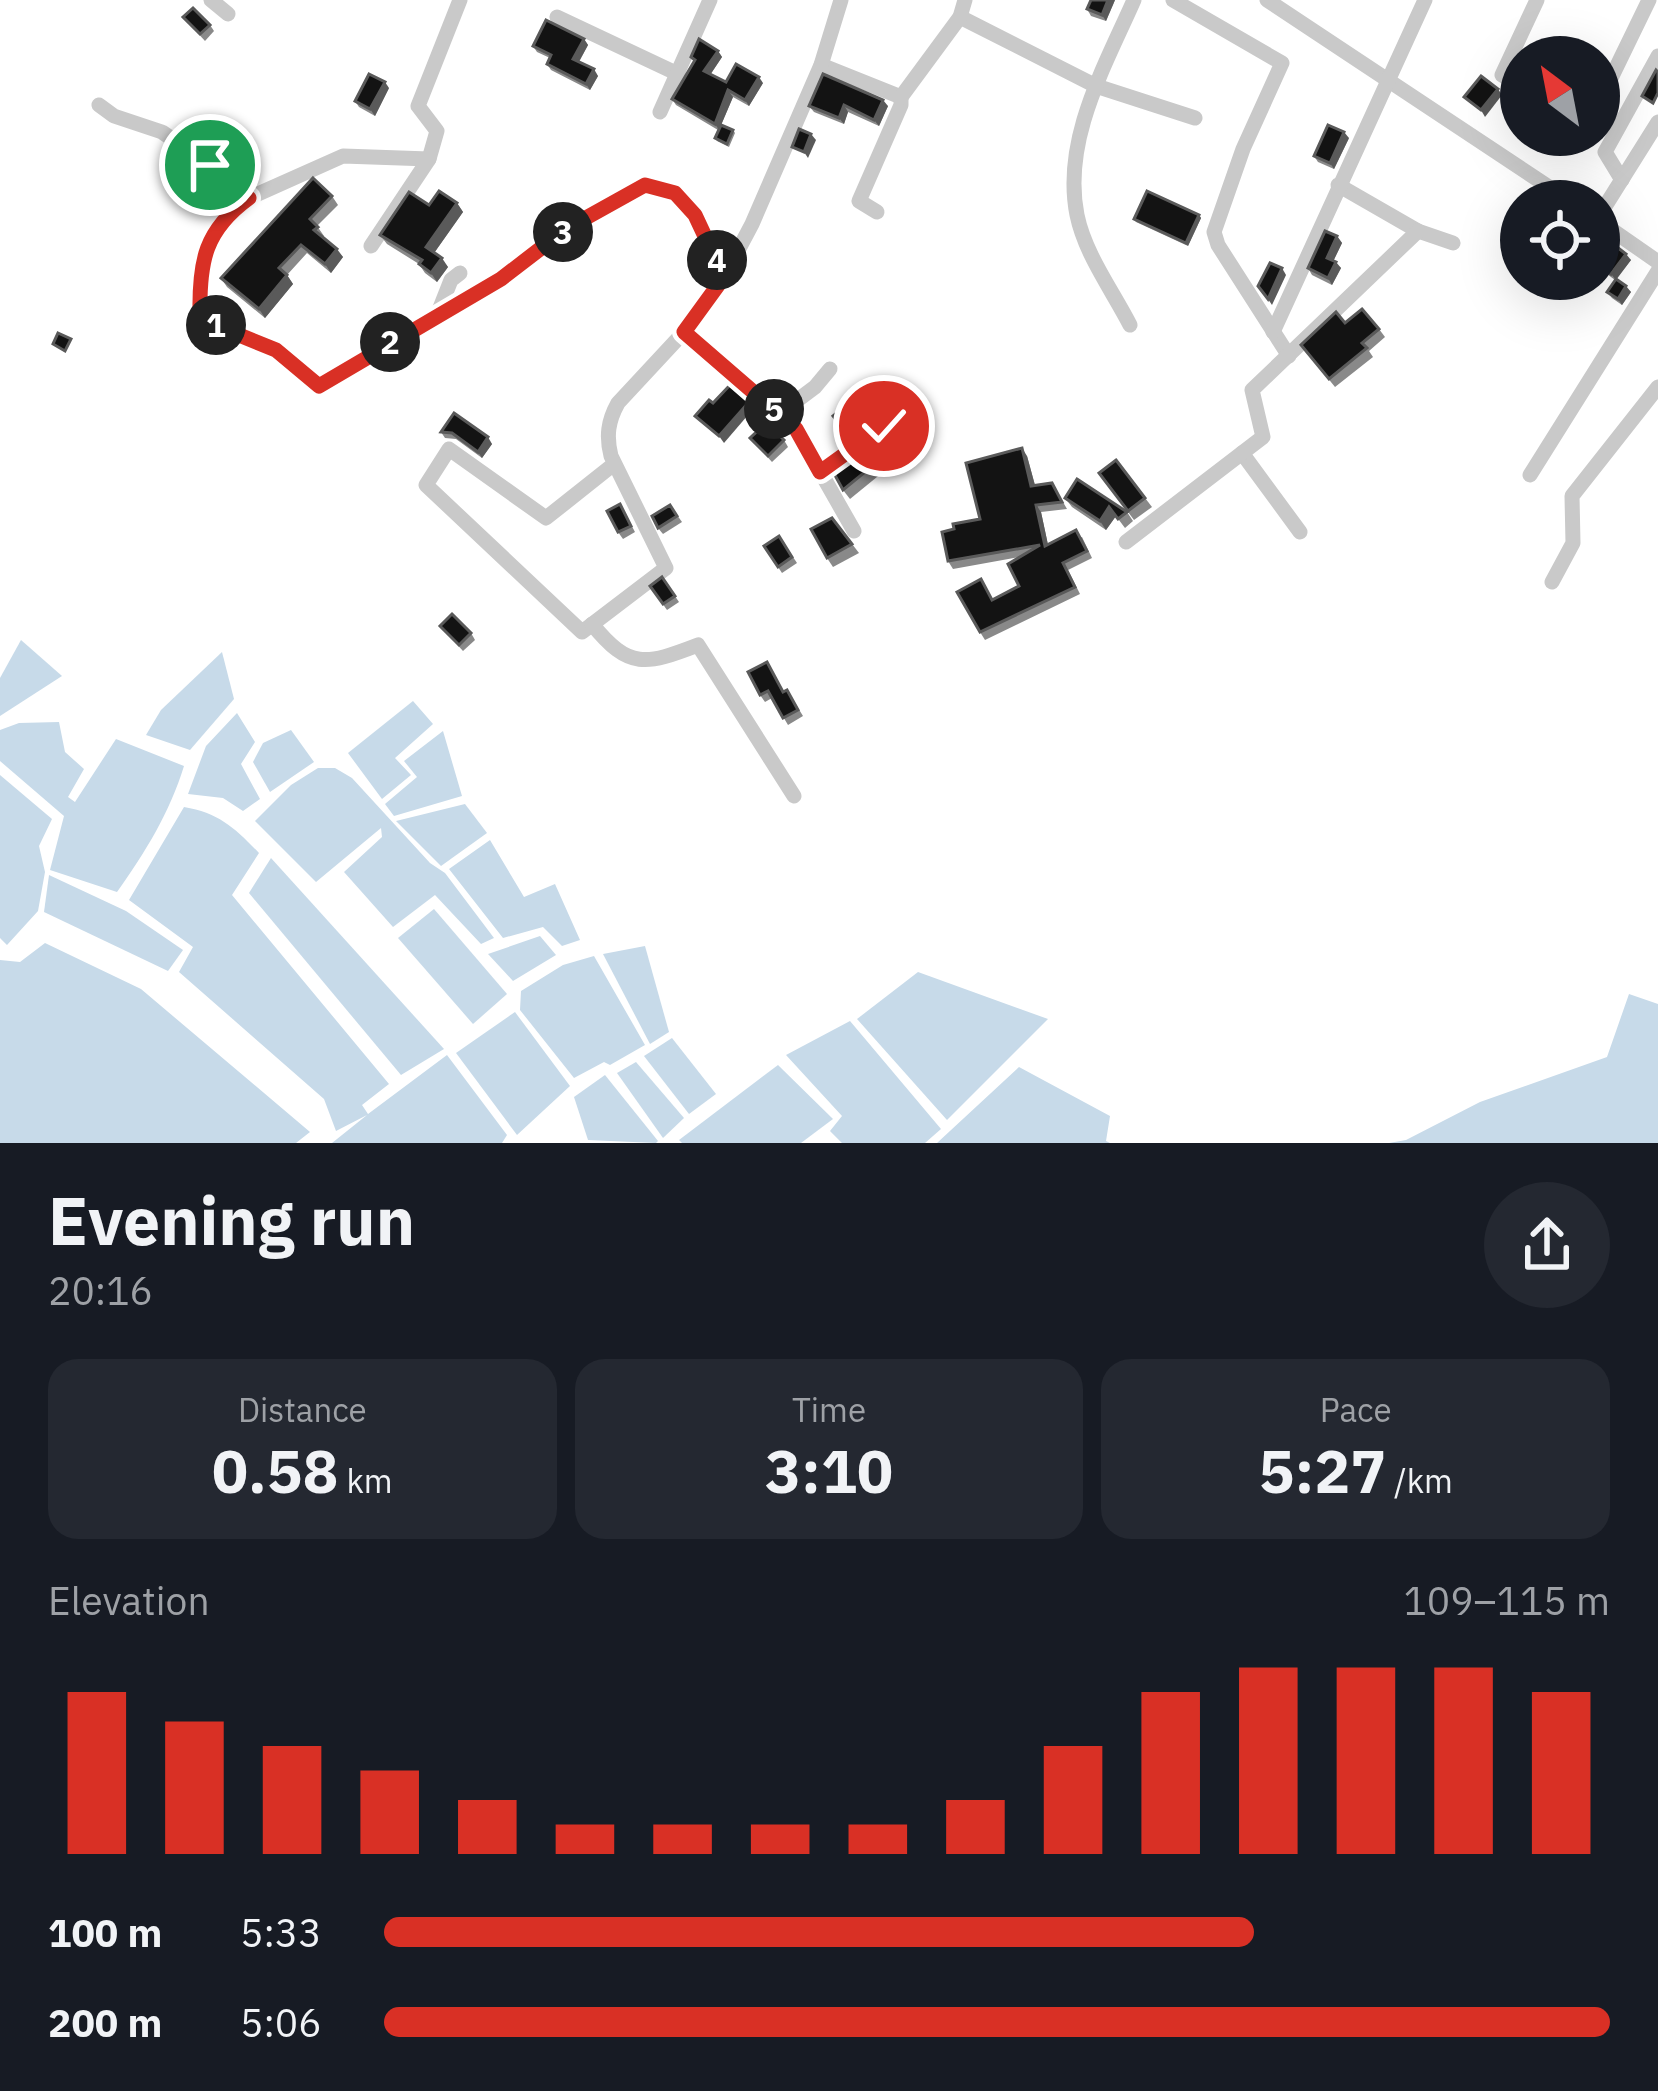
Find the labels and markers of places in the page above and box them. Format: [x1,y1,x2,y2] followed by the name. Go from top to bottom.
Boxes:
[159,114,261,216] pin
[533,202,593,262] pin: 3
[687,230,747,290] pin: 4
[186,295,246,355] pin: 1
[360,312,420,372] pin: 2
[833,375,935,477] pin
[744,379,804,439] pin: 5

